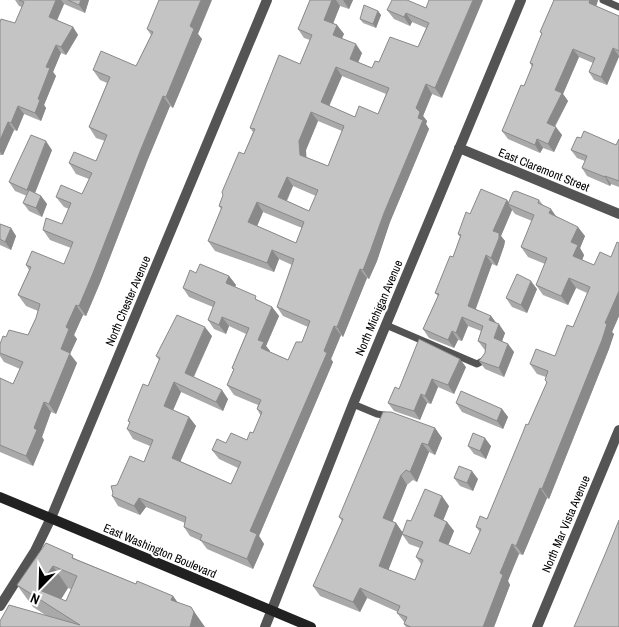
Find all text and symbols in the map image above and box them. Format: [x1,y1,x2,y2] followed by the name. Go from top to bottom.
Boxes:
[496,144,592,196] street label: East Claremont Street
[102,253,154,349] street label: North Chester Avenue
[352,258,406,358] street label: North Michigan Avenue
[538,473,594,575] street label: North Mar Vista Avenue
[101,520,219,582] street label: East Washington Boulevard
[15,562,65,612] north arrow
[28,589,42,609] text: N

